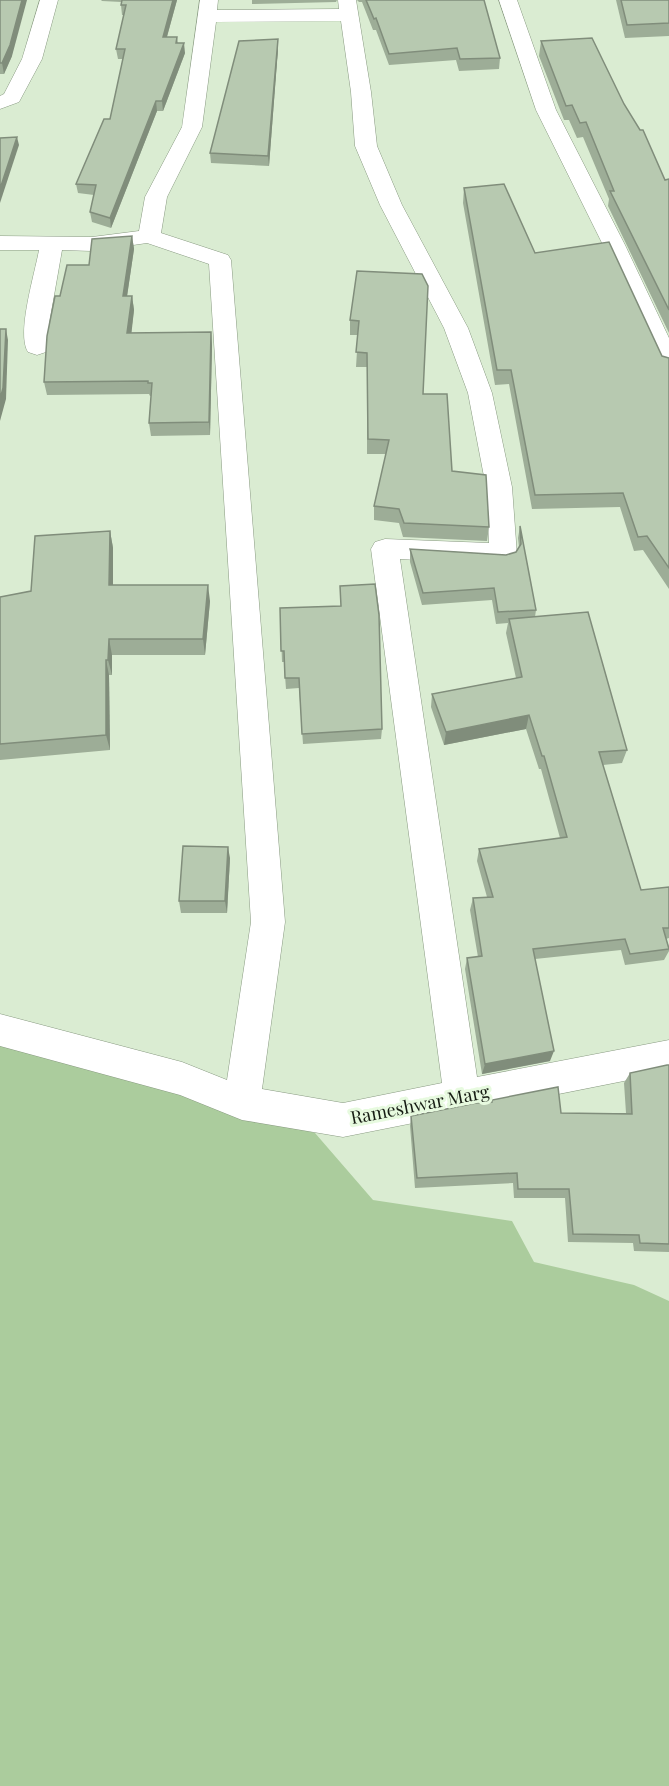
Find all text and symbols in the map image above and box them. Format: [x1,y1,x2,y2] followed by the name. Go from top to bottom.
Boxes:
[348,1079,492,1129] street label: Rameshwar Marg

